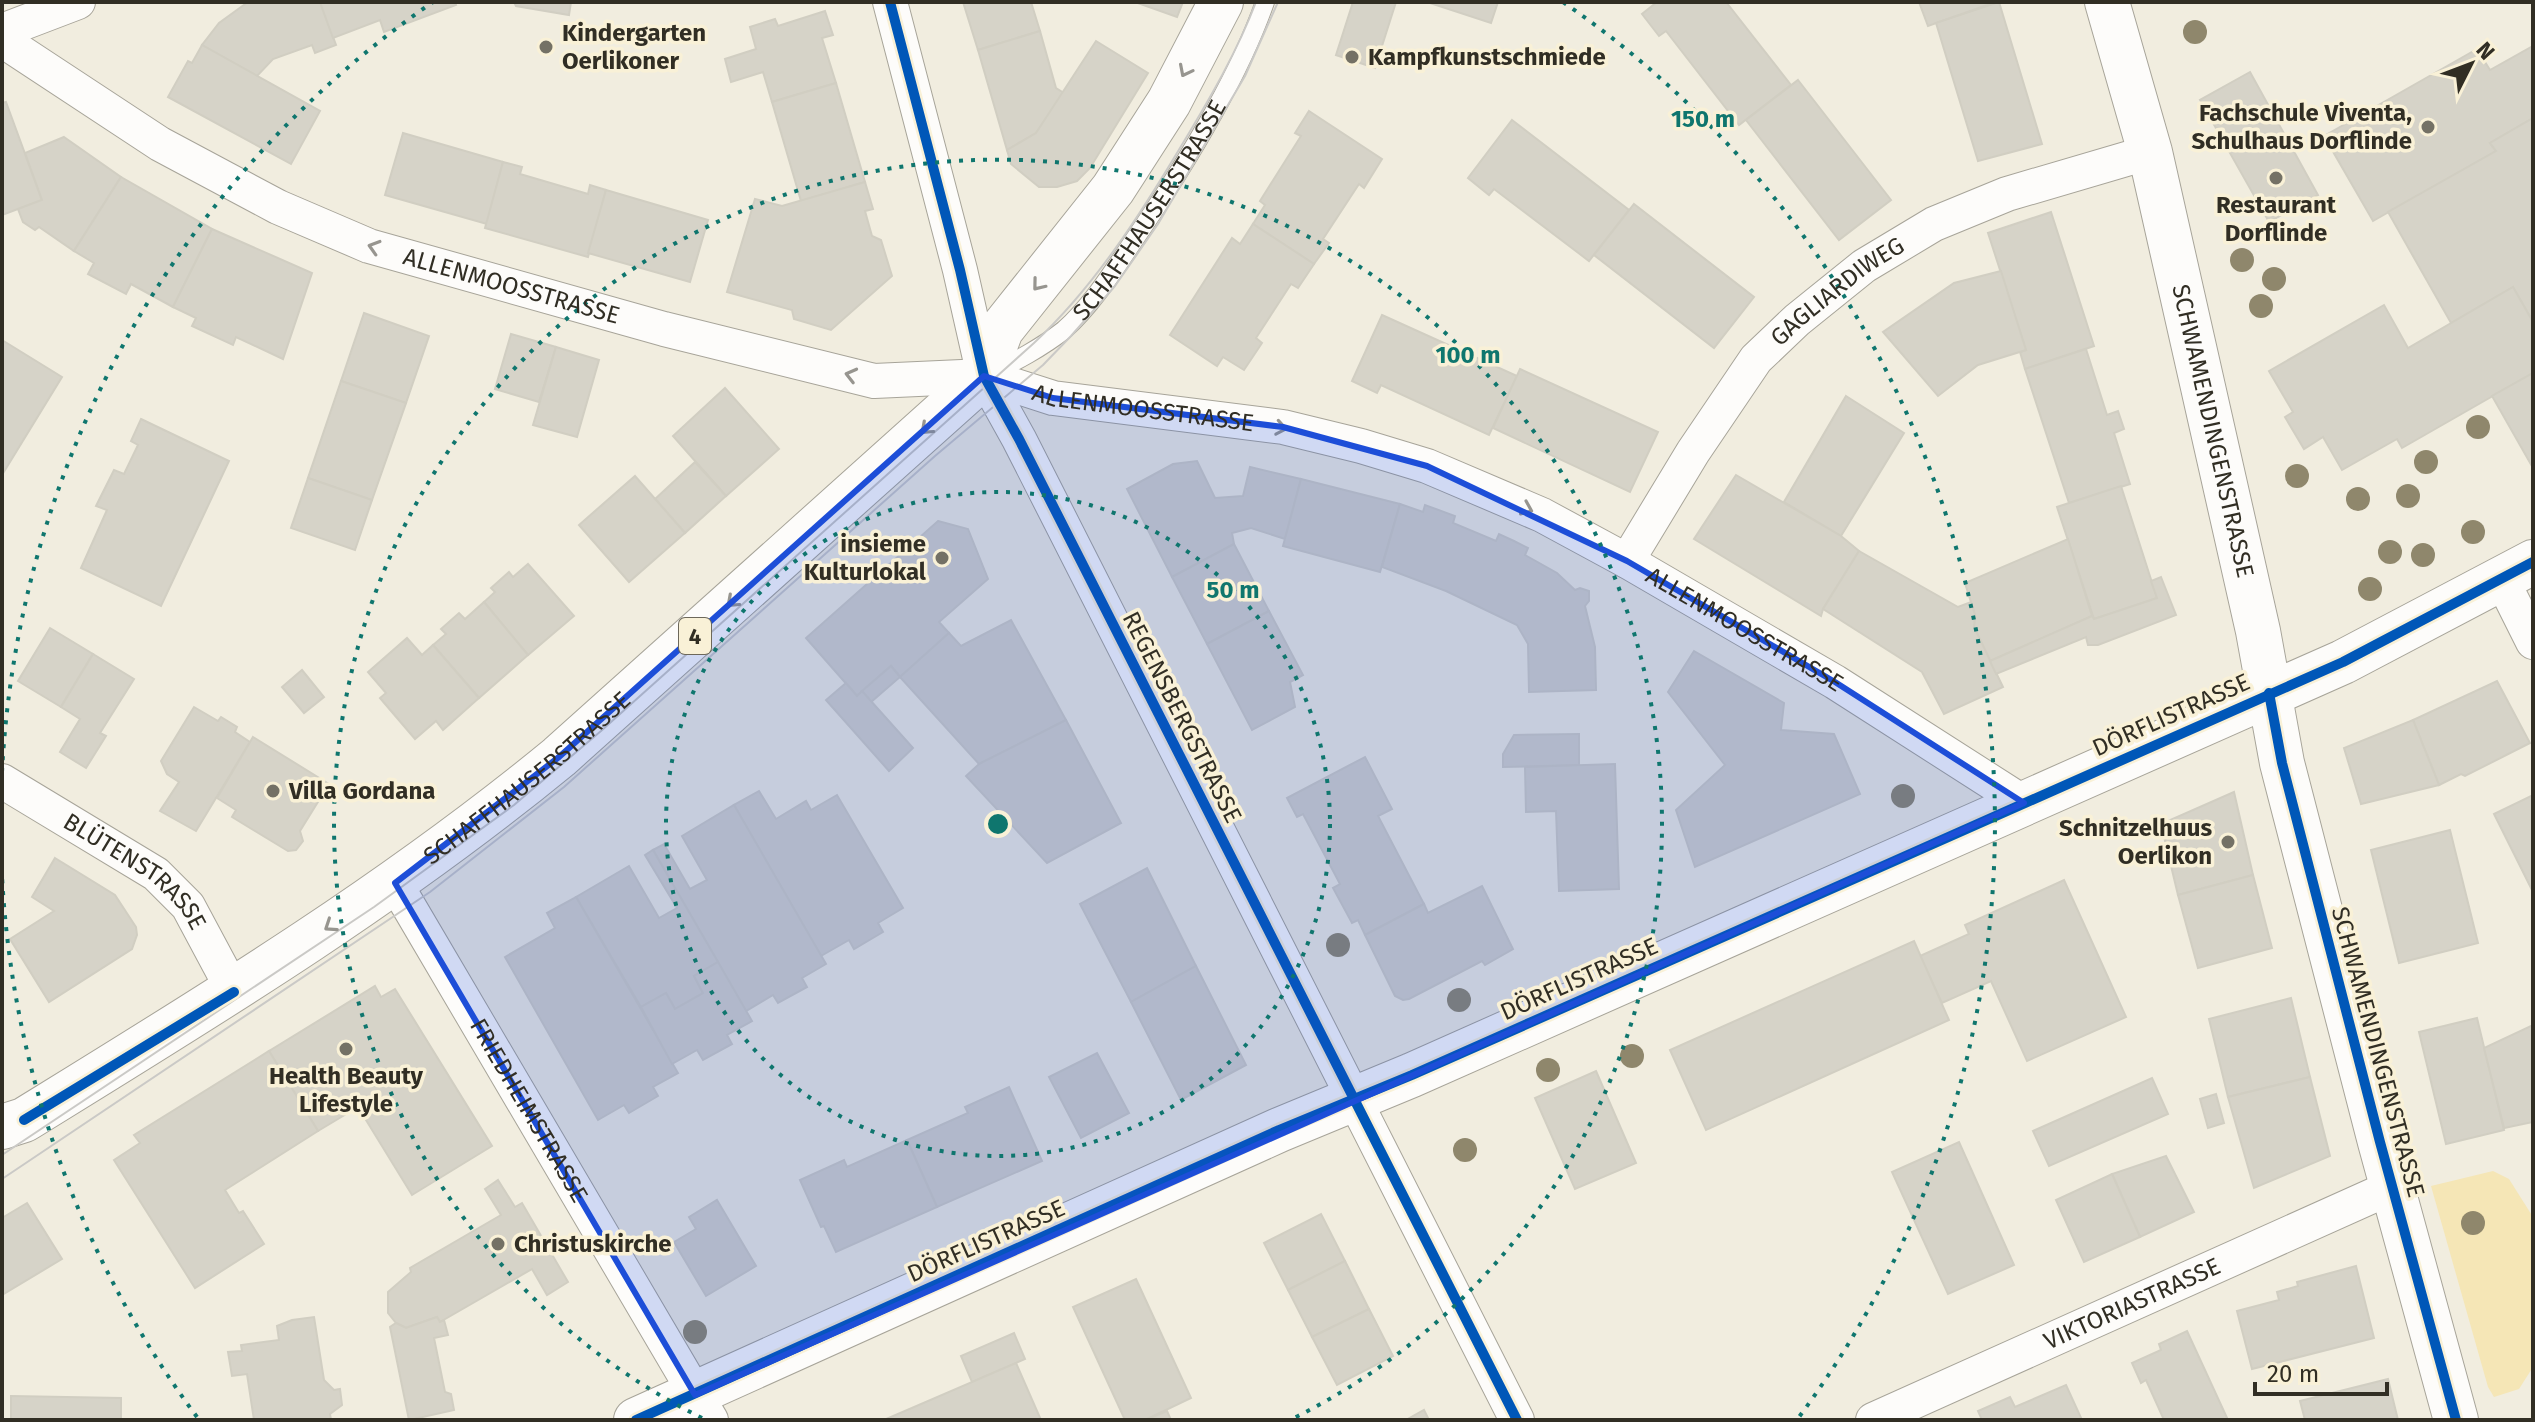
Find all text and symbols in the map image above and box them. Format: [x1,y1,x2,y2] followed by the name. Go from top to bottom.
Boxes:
[562,19,706,75] place label: Kindergarten Oerlikoner
[2431,24,2511,104] north arrow
[2471,36,2500,65] text: N
[537,38,555,56] marker: Kindergarten Oerlikoner
[1368,43,1606,71] place label: Kampfkunstschmiede
[1343,48,1361,66] marker: Kampfkunstschmiede
[1179,63,1194,78] one-way arrow
[1067,95,1232,326] street label: SCHAFFHAUSERSTRASSE
[2191,99,2412,155] place label: Fachschule Viventa, Schulhaus Dorflinde
[1671,105,1735,133] text: 150 m
[2419,118,2437,136] marker: Fachschule Viventa, Schulhaus Dorflinde
[2267,169,2285,187] marker: Restaurant Dorflinde
[2216,191,2337,247] place label: Restaurant Dorflinde
[1765,231,1909,351] street label: GAGLIARDIWEG
[368,240,381,256] one-way arrow
[400,242,623,330] street label: ALLENMOOSSTRASSE
[1033,276,1048,290] one-way arrow
[2166,282,2260,580] street label: SCHWAMENDINGENSTRASSE
[1435,341,1501,369] text: 100 m
[844,367,858,384] one-way arrow
[1029,378,1256,437] street label: ALLENMOOSSTRASSE
[1274,418,1288,435] one-way arrow
[921,419,935,434] one-way arrow
[1519,499,1533,515] one-way arrow
[804,530,927,586] place label: insieme Kulturlokal
[933,549,951,567] marker: insieme Kulturlokal
[1641,561,1849,698] street label: ALLENMOOSSTRASSE
[1207,576,1259,604] text: 50 m
[727,593,742,607] one-way arrow
[1117,607,1247,827] street label: REGENSBERGSTRASSE
[679,618,711,654] road number: 4
[2088,668,2254,762] street label: DÖRFLISTRASSE
[418,686,636,870] street label: SCHAFFHAUSERSTRASSE
[288,777,435,805] place label: Villa Gordana
[264,782,282,800] marker: Villa Gordana
[58,807,212,934] street label: BLÜTENSTRASSE
[984,810,1012,838] centre of rings
[2059,814,2212,870] place label: Schnitzelhuus Oerlikon
[2219,833,2237,851] marker: Schnitzelhuus Oerlikon
[2326,904,2430,1200] street label: SCHWAMENDINGENSTRASSE
[325,916,339,931] one-way arrow
[1496,932,1662,1026] street label: DÖRFLISTRASSE
[464,1014,594,1207] street label: FRIEDHEIMSTRASSE
[337,1040,355,1058] marker: Health Beauty Lifestyle
[269,1062,424,1118] place label: Health Beauty Lifestyle
[903,1194,1069,1288] street label: DÖRFLISTRASSE
[514,1230,672,1258] place label: Christuskirche
[489,1235,507,1253] marker: Christuskirche
[2040,1252,2225,1355] street label: VIKTORIASTRASSE
[2255,1346,2387,1396] scale bar
[2267,1360,2319,1388] text: 20 m

